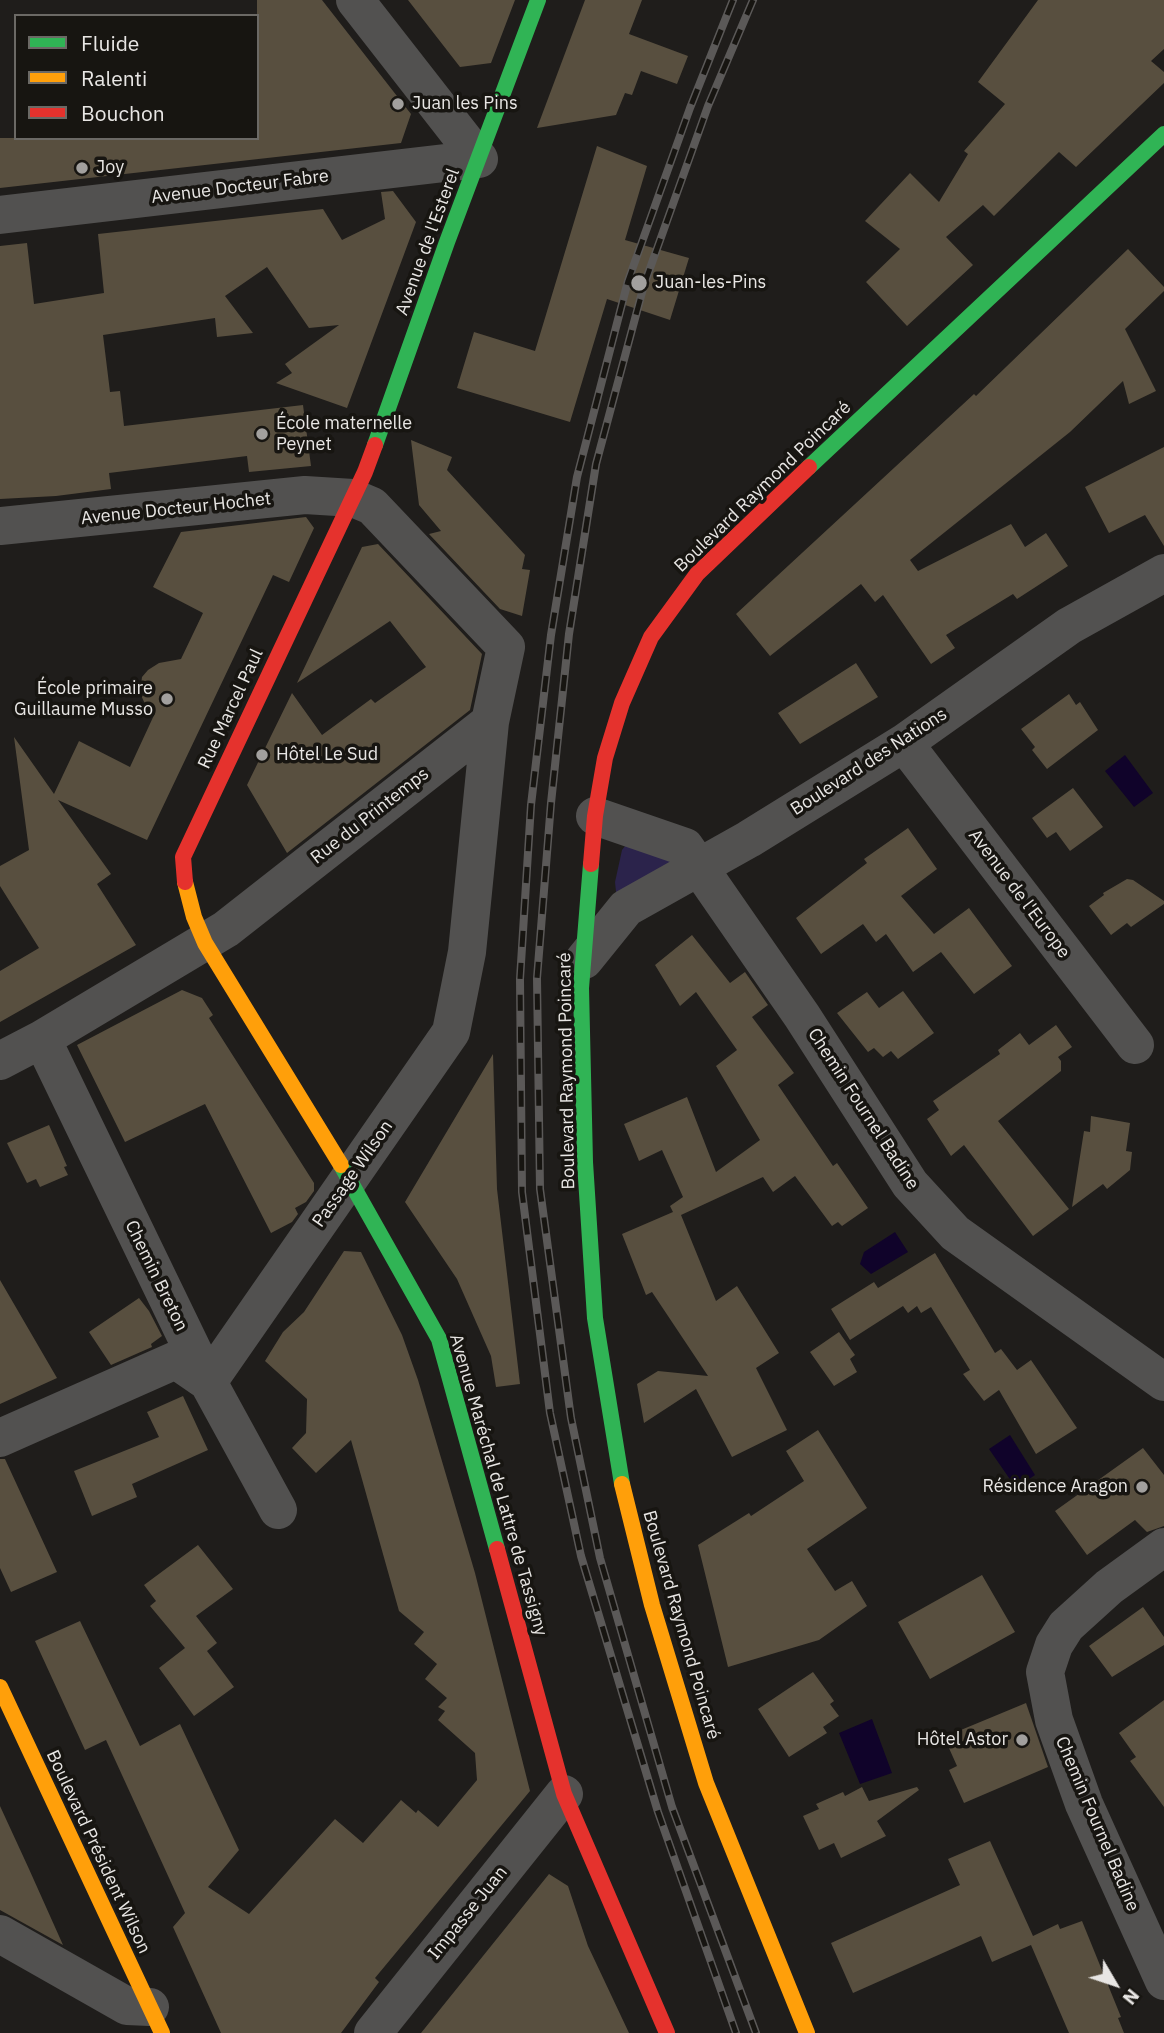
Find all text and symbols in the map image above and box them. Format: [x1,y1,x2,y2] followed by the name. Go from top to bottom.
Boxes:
[14,14,259,140] legend
[81,29,139,57] text: Fluide
[81,64,147,92] text: Ralenti
[412,93,518,115] place label: Juan les Pins
[390,96,406,112] marker: Juan les Pins
[81,99,165,127] text: Bouchon
[96,157,124,179] place label: Joy
[74,160,90,176] marker: Joy
[150,165,330,209] street label: Avenue Docteur Fabre
[391,166,465,318] street label: Avenue de l'Esterel
[655,272,766,294] place label: Juan-les-Pins
[629,273,649,293] marker: Juan-les-Pins
[670,397,856,577] street label: Boulevard Raymond Poincaré
[276,413,412,456] place label: École maternelle Peynet
[254,426,270,442] marker: École maternelle Peynet
[80,488,272,530] street label: Avenue Docteur Hochet
[194,646,268,772] street label: Rue Marcel Paul
[14,678,153,720] place label: École primaire Guillaume Musso
[159,691,175,707] marker: École primaire Guillaume Musso
[787,703,951,821] street label: Boulevard des Nations
[276,744,378,766] place label: Hôtel Le Sud
[254,747,270,763] marker: Hôtel Le Sud
[307,763,433,869] street label: Rue du Printemps
[963,825,1075,963] street label: Avenue de l'Europe
[554,952,580,1190] street label: Boulevard Raymond Poincaré
[803,1024,923,1194] street label: Chemin Fournel Badine
[308,1116,398,1232] street label: Passage Wilson
[120,1217,192,1335] street label: Chemin Breton
[444,1332,552,1638] street label: Avenue Maréchal de Lattre de Tassigny
[983,1476,1128,1498] place label: Résidence Aragon
[1134,1479,1150,1495] marker: Résidence Aragon
[638,1508,724,1742] street label: Boulevard Raymond Poincaré
[917,1729,1008,1751] place label: Hôtel Astor
[1014,1732,1030,1748] marker: Hôtel Astor
[1050,1733,1144,1915] street label: Chemin Fournel Badine
[41,1747,155,1957] street label: Boulevard Président Wilson
[424,1862,512,1964] street label: Impasse Juan
[1080,1949,1150,2019] north arrow
[1118,1984,1145,2010] text: N

